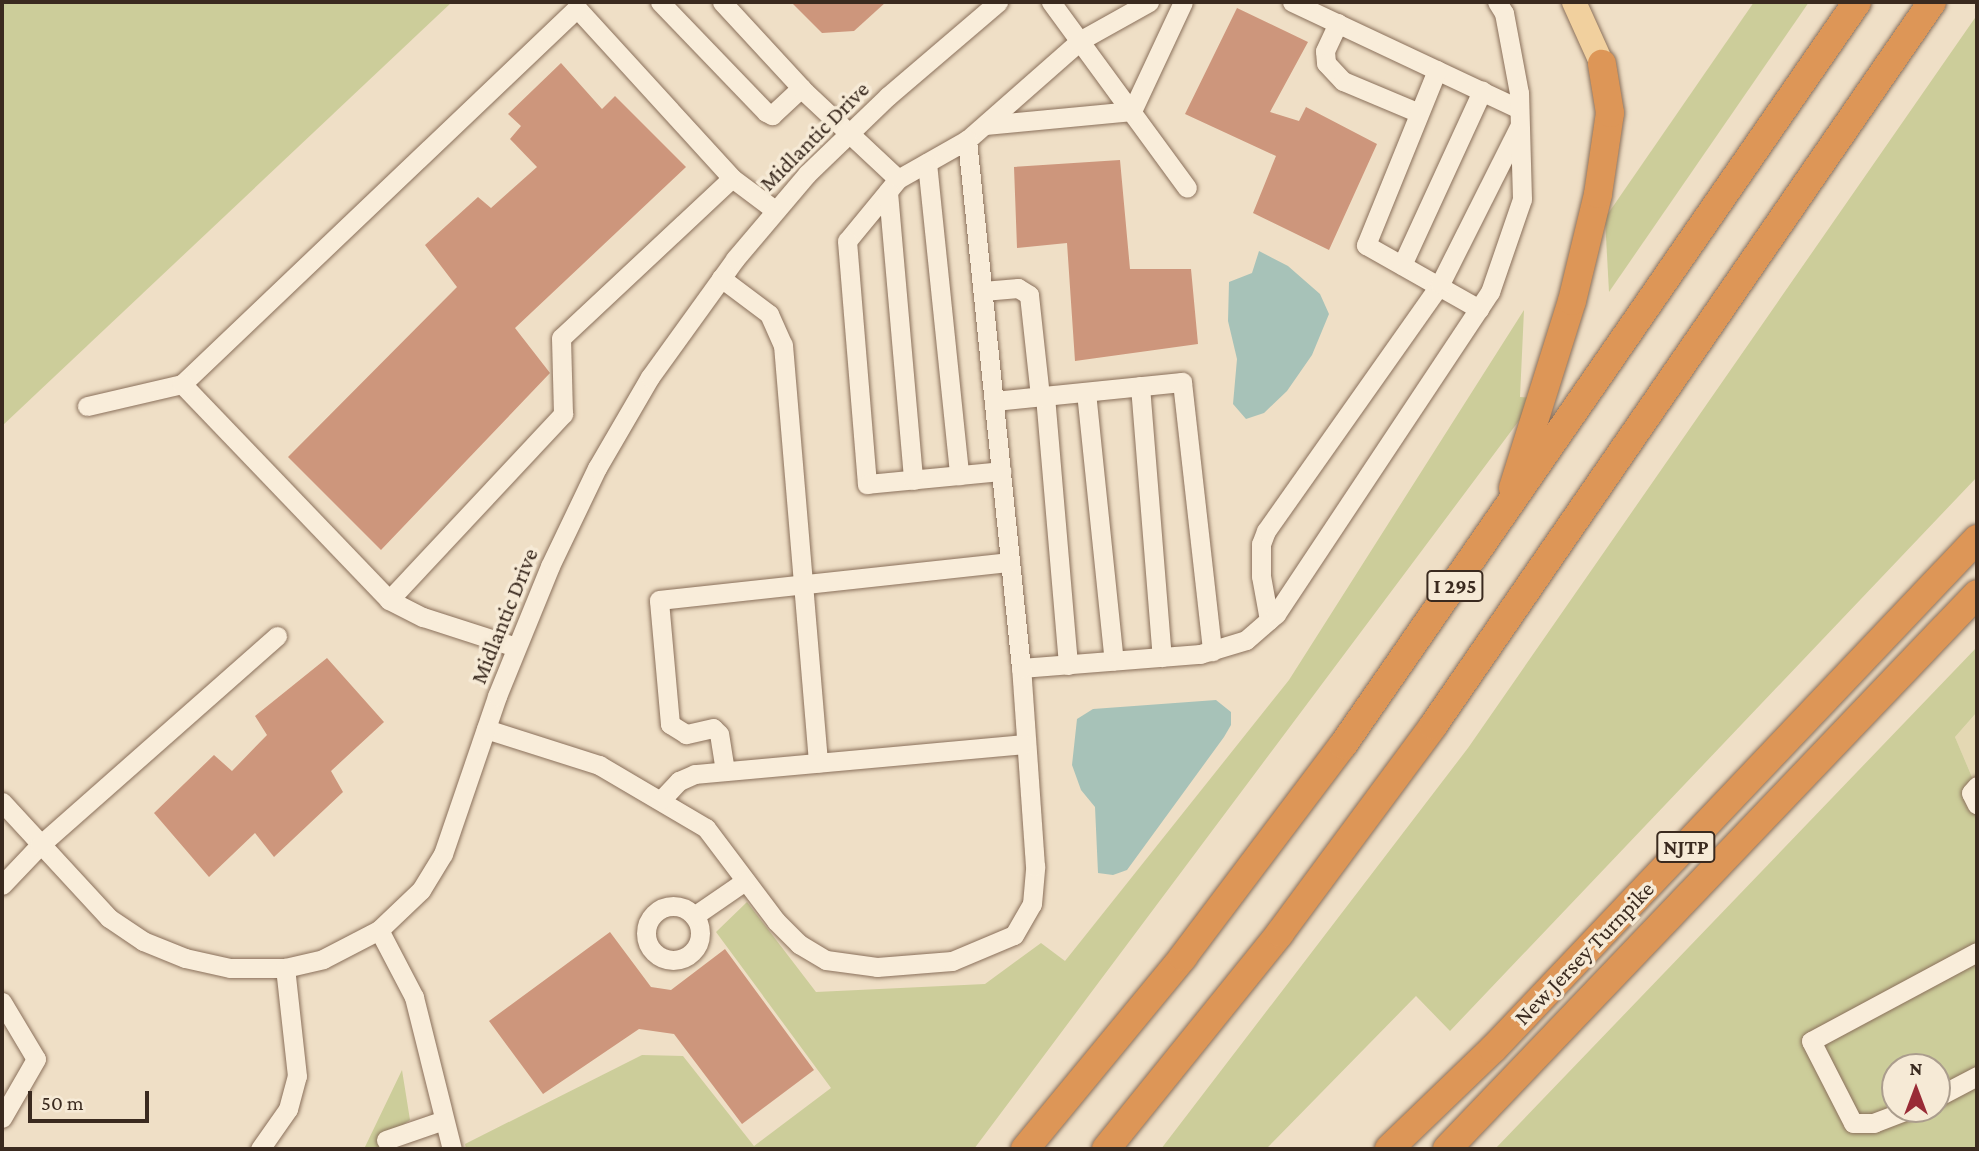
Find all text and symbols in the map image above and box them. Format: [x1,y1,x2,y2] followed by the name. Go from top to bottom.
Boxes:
[753,75,875,197] street label: Midlantic Drive
[464,544,544,688] street label: Midlantic Drive
[1425,568,1485,604] road number: I 295
[1656,830,1716,864] road number: NJTP
[1508,875,1660,1031] street label: New Jersey Turnpike
[1881,1053,1951,1123] north arrow
[1910,1058,1922,1079] text: N
[32,1078,152,1122] scale bar
[41,1091,84,1115] text: 50 m

